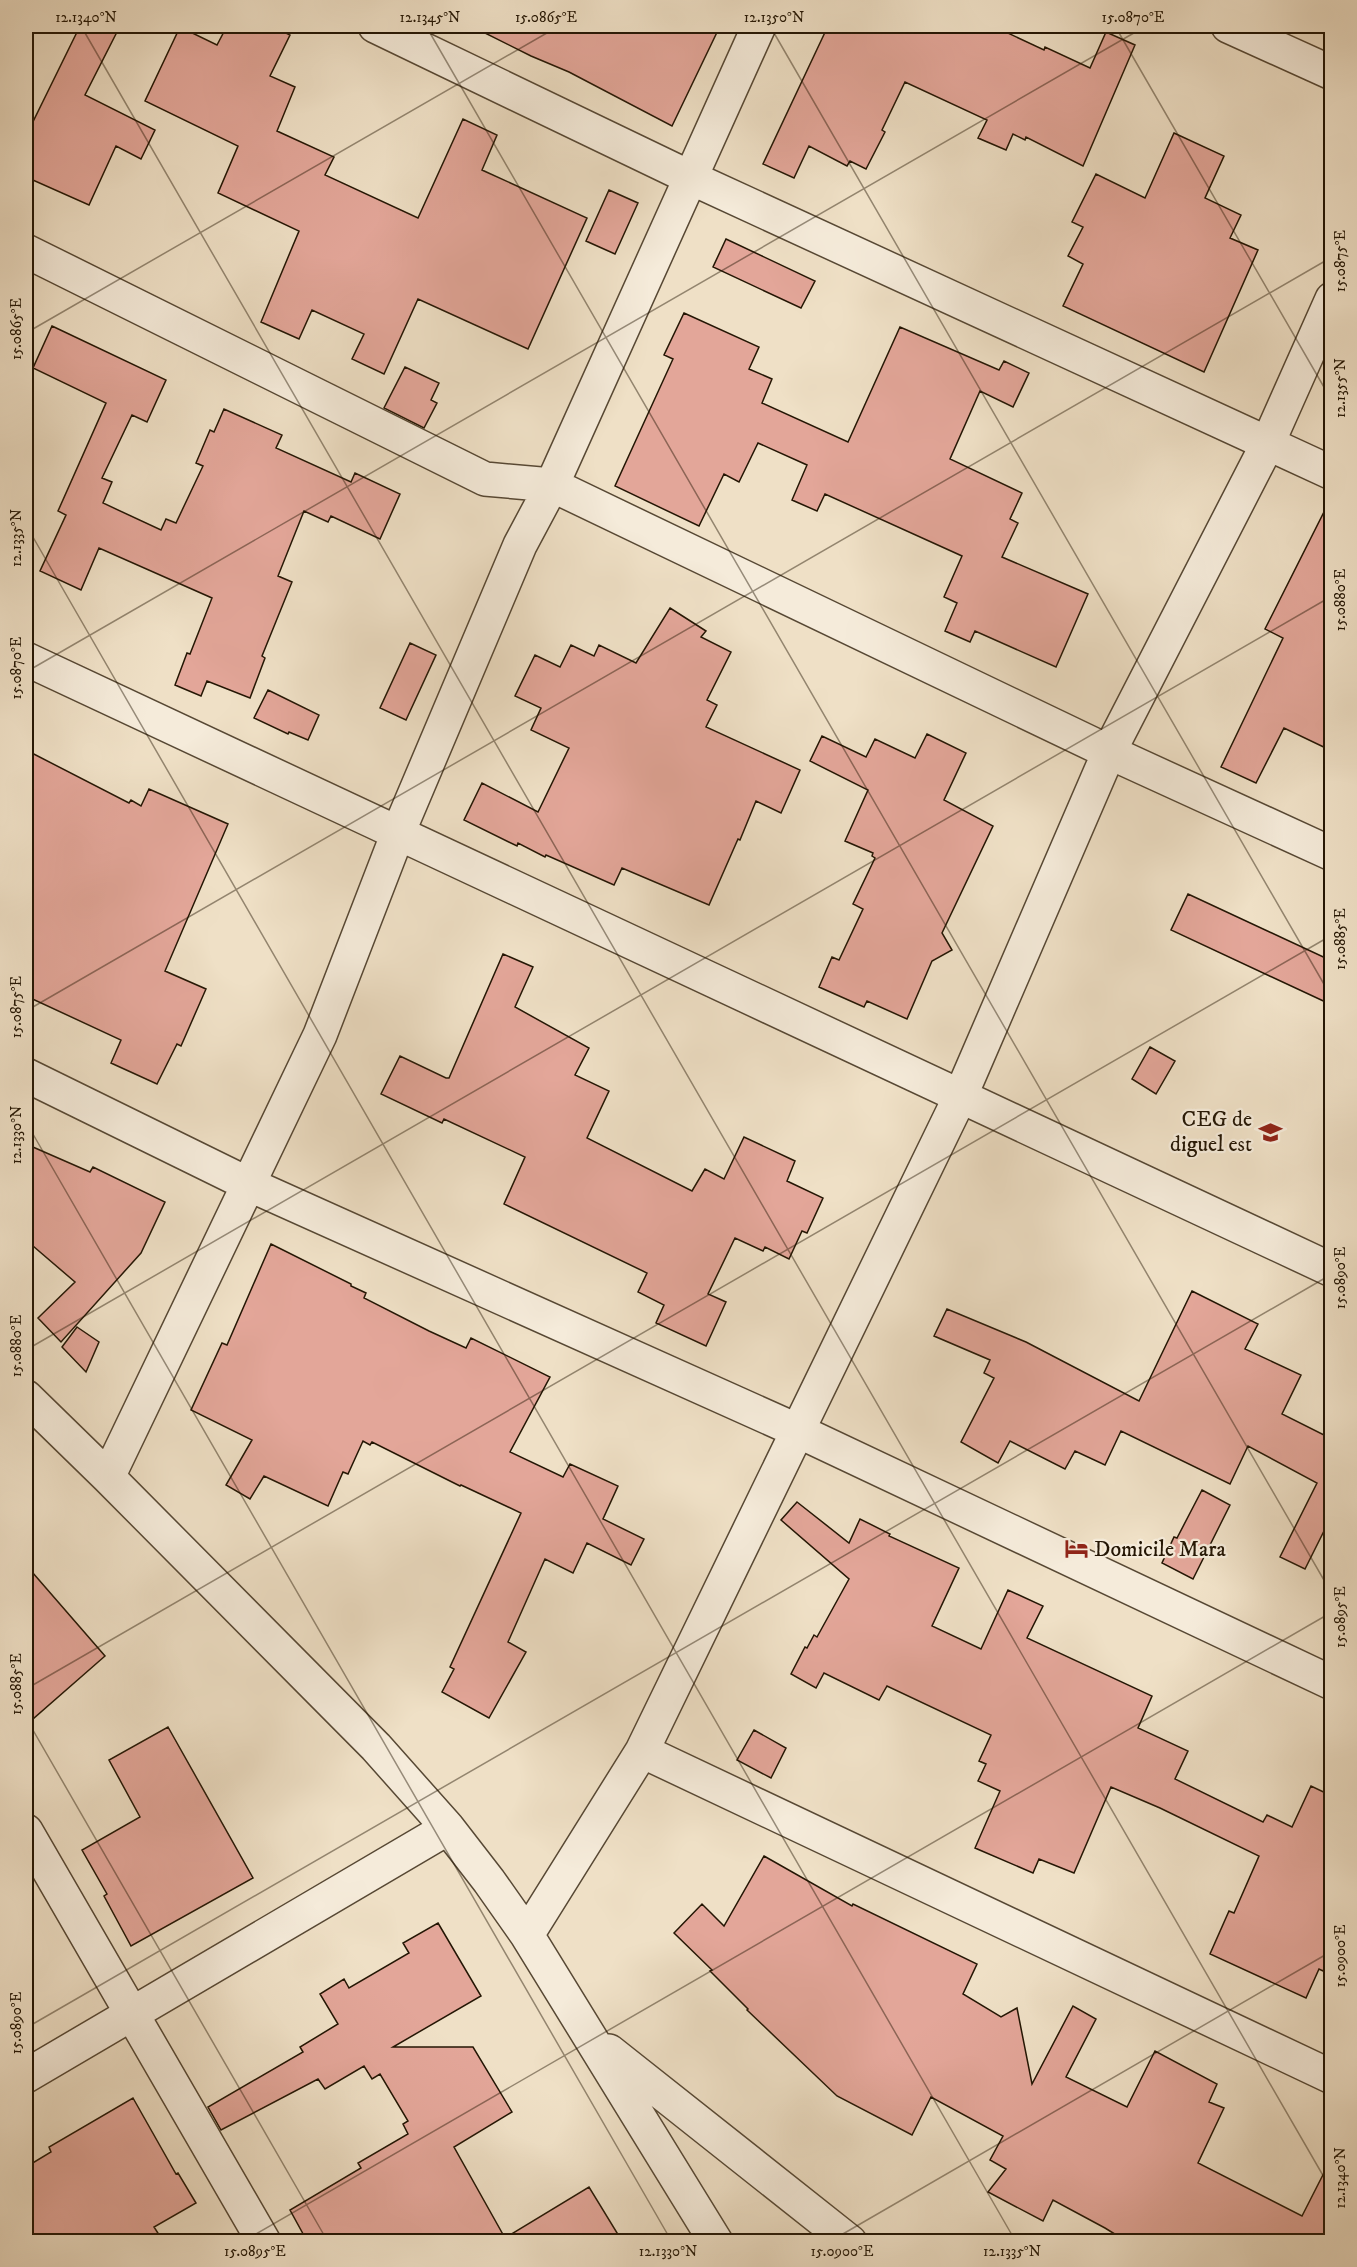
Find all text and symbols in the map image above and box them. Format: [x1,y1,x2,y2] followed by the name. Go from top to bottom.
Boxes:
[55,8,117,27] text: 12.1340°N
[400,8,460,27] text: 12.1345°N
[515,8,577,27] text: 15.0865°E
[744,8,804,27] text: 12.1350°N
[1102,8,1165,27] text: 15.0870°E
[1331,229,1350,292] text: 15.0875°E
[7,298,26,360] text: 15.0865°E
[1331,358,1350,418] text: 12.1355°N
[7,509,26,567] text: 12.1335°N
[1331,568,1350,631] text: 15.0880°E
[7,636,26,699] text: 15.0870°E
[1331,908,1350,970] text: 15.0885°E
[7,975,26,1038] text: 15.0875°E
[7,1106,26,1164] text: 12.1330°N
[1170,1106,1252,1158] place label: CEG de diguel est
[1257,1119,1283,1145] school or university icon: CEG de diguel est
[1331,1246,1350,1309] text: 15.0890°E
[7,1314,26,1377] text: 15.0880°E
[1063,1536,1089,1562] hotel icon: Domicile Mara
[1094,1536,1226,1563] place label: Domicile Mara
[1331,1586,1350,1648] text: 15.0895°E
[7,1653,26,1715] text: 15.0885°E
[1331,1924,1350,1988] text: 15.0900°E
[7,1991,26,2054] text: 15.0890°E
[1331,2147,1350,2209] text: 12.1340°N
[224,2242,286,2261] text: 15.0895°E
[639,2242,697,2261] text: 12.1330°N
[810,2242,874,2261] text: 15.0900°E
[983,2242,1041,2261] text: 12.1335°N

